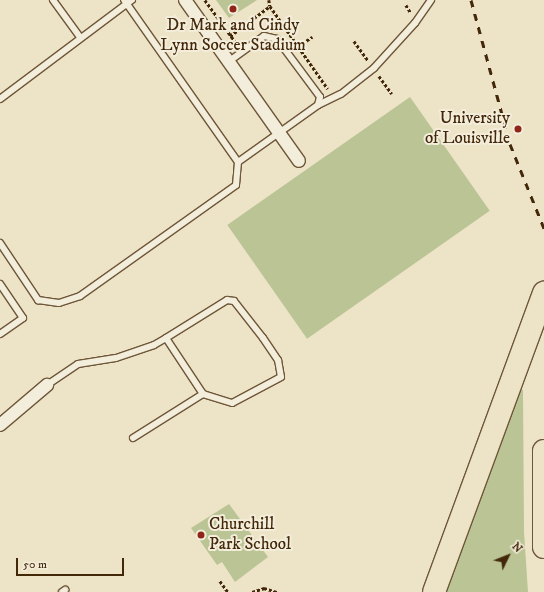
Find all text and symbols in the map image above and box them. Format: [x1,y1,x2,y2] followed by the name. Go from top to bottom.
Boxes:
[228,4,238,14] marker: Dr Mark and Cindy Lynn Soccer Stadium
[160,16,306,56] place label: Dr Mark and Cindy Lynn Soccer Stadium
[425,109,510,149] place label: University of Louisville
[513,124,523,134] marker: University of Louisville
[209,515,291,555] place label: Churchill Park School
[196,530,206,540] marker: Churchill Park School
[488,536,528,576] north arrow
[509,540,525,556] text: N
[18,550,126,576] scale bar
[23,557,47,572] text: 50 m

